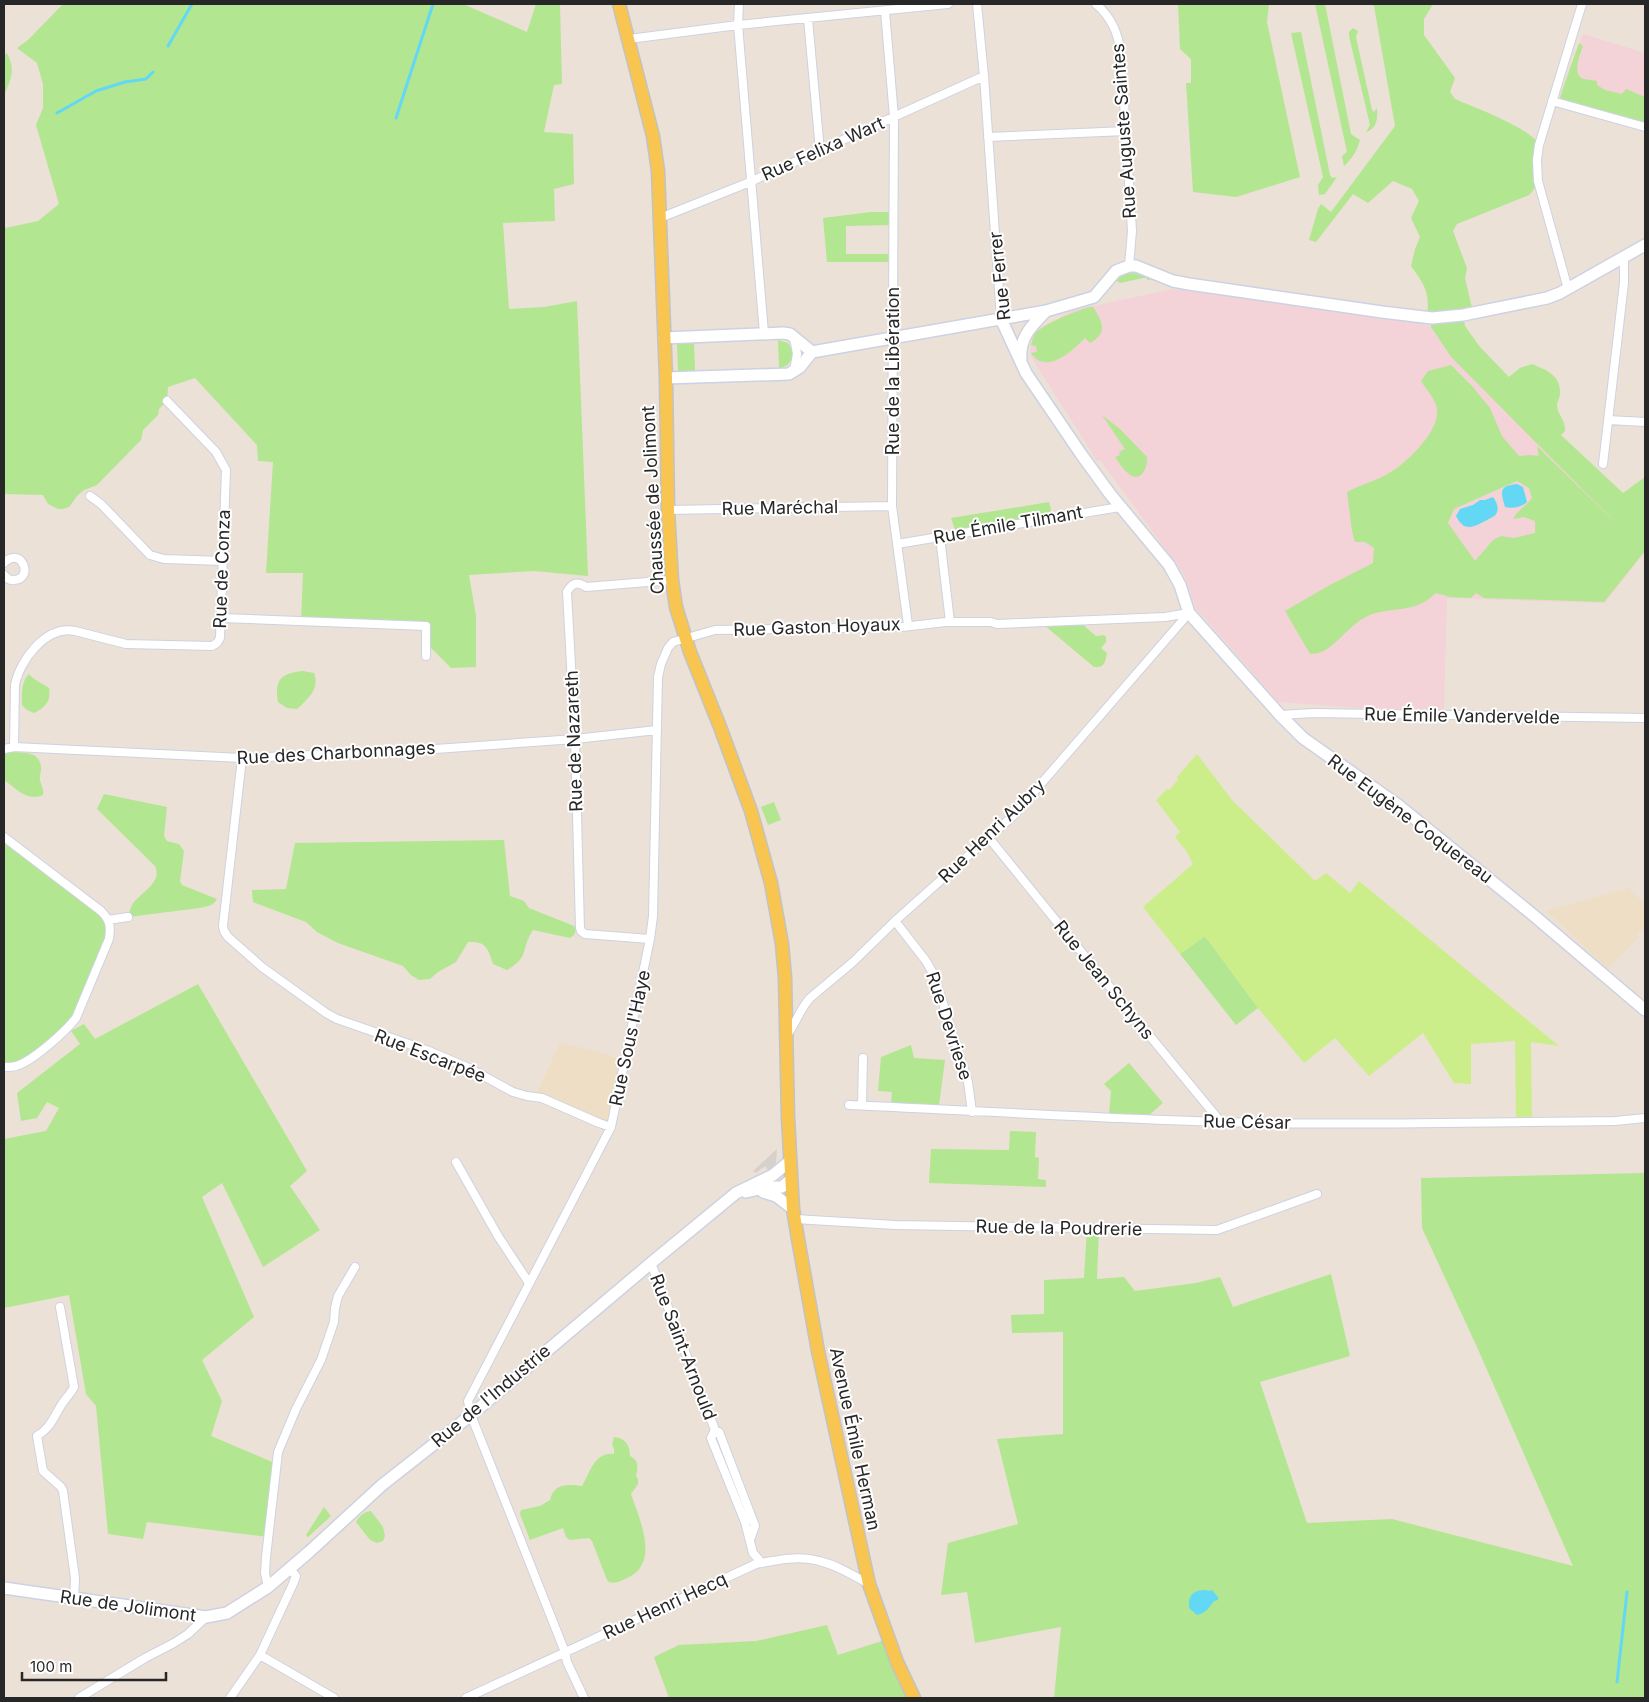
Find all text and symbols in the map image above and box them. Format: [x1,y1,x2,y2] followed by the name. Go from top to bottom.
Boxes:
[1107,43,1140,219] street label: Rue Auguste Saintes
[758,112,887,185] street label: Rue Felixa Wart
[984,230,1015,321] street label: Rue Ferrer
[882,287,903,455] street label: Rue de la Libération
[637,405,668,595] street label: Chaussée de Jolimont
[722,496,838,519] street label: Rue Maréchal
[931,500,1084,548] street label: Rue Émile Tilmant
[209,509,234,629] street label: Rue de Conza
[733,613,901,640] street label: Rue Gaston Hoyaux
[561,670,586,812] street label: Rue de Nazareth
[1364,702,1560,728] street label: Rue Émile Vandervelde
[236,737,436,768] street label: Rue des Charbonnages
[1324,750,1497,887] street label: Rue Eugène Coquereau
[934,774,1049,887] street label: Rue Henri Aubry
[1050,916,1159,1043] street label: Rue Jean Schyns
[605,968,654,1108] street label: Rue Sous l'Haye
[922,969,977,1083] street label: Rue Devriese
[371,1025,489,1086] street label: Rue Escarpée
[1203,1110,1291,1133] street label: Rue César
[976,1216,1142,1239] street label: Rue de la Poudrerie
[646,1271,721,1423] street label: Rue Saint-Arnould
[427,1340,554,1451] street label: Rue de l'Industrie
[826,1345,886,1532] street label: Avenue Émile Herman
[600,1568,730,1643] street label: Rue Henri Hecq
[59,1586,198,1625] street label: Rue de Jolimont
[22,1650,166,1682] scale bar
[30,1657,72,1676] text: 100 m

